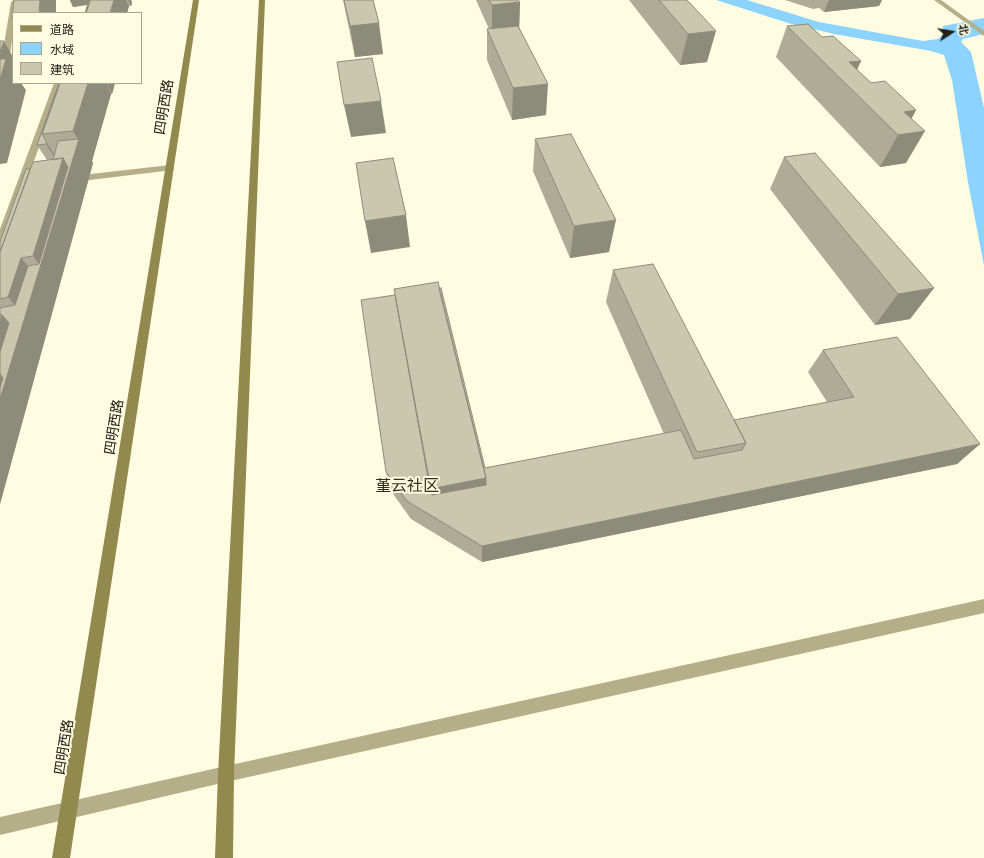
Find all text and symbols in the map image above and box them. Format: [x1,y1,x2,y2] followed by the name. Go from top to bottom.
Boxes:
[12,12,142,84] legend
[932,12,972,52] north arrow
[50,22,74,37] text: 道路
[957,23,972,36] text: 北
[50,42,74,57] text: 水域
[50,62,74,77] text: 建筑
[151,78,177,136] street label: 四明西路
[101,398,127,456] street label: 四明西路
[375,476,439,496] district label: 堇云社区
[51,718,77,776] street label: 四明西路

